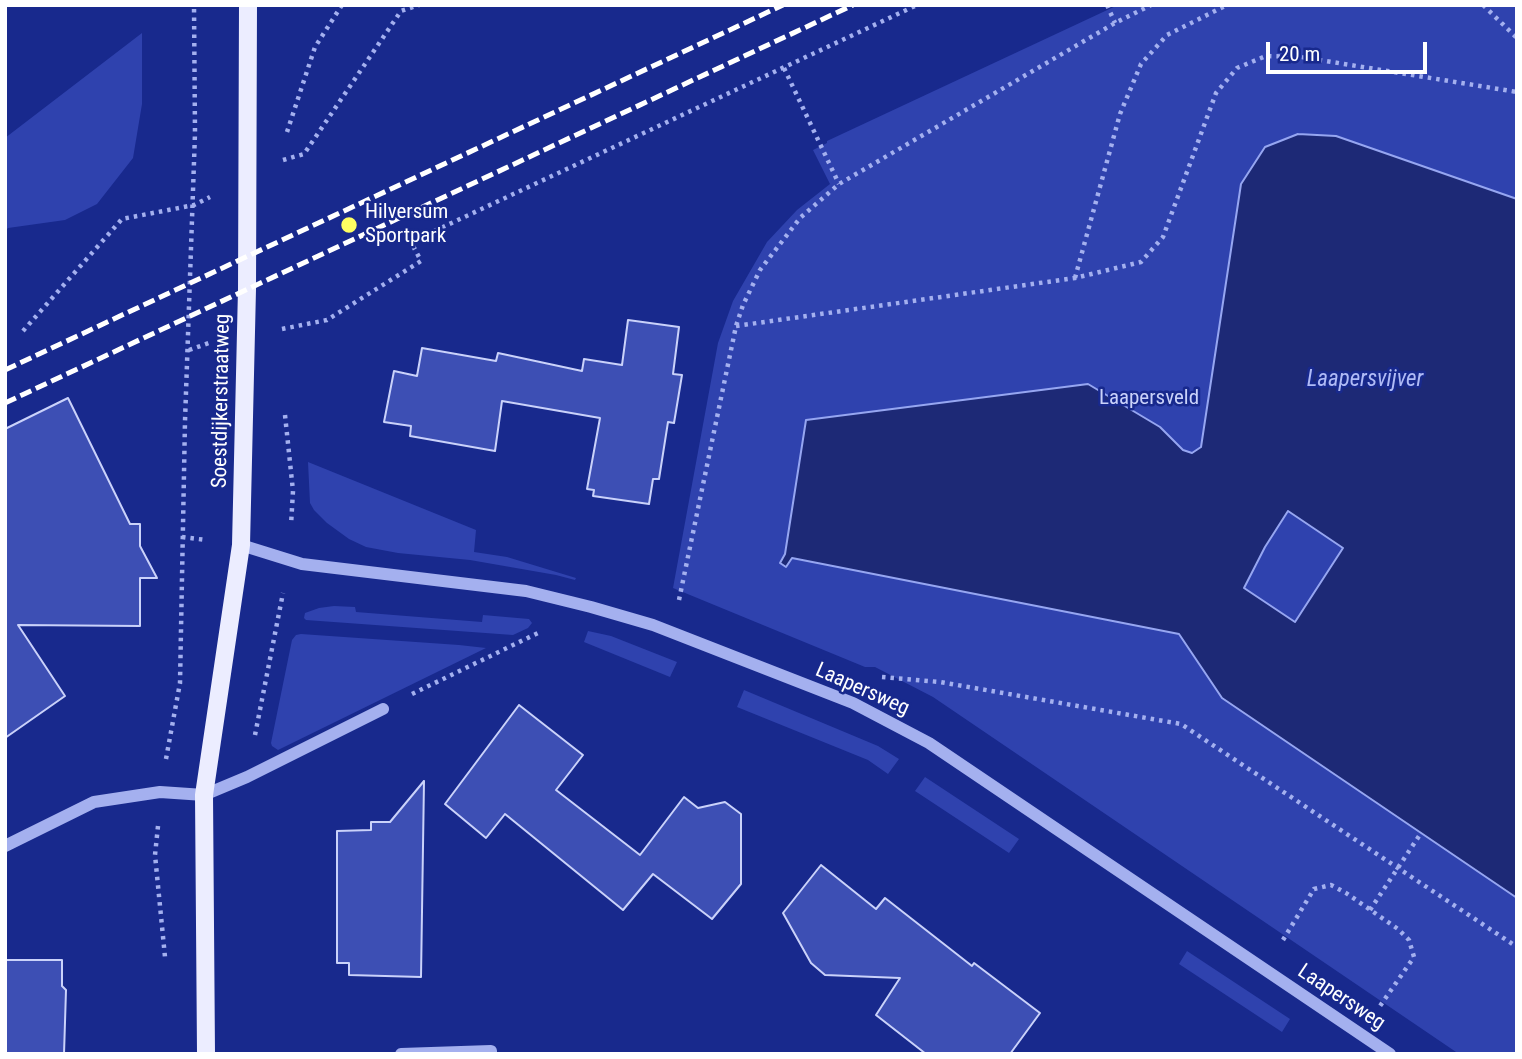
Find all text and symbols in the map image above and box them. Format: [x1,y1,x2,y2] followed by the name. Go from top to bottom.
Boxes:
[1270,28,1431,72] scale bar
[1279,42,1320,66] text: 20 m
[365,200,448,250] place label: Hilversum Sportpark
[339,215,359,235] marker: Hilversum Sportpark
[208,314,236,488] street label: Soestdijkerstraatweg
[1307,366,1423,394] water label: Laapersvijver
[1099,386,1199,412] park label: Laapersveld
[811,658,913,722] street label: Laapersweg
[1292,960,1390,1036] street label: Laapersweg

